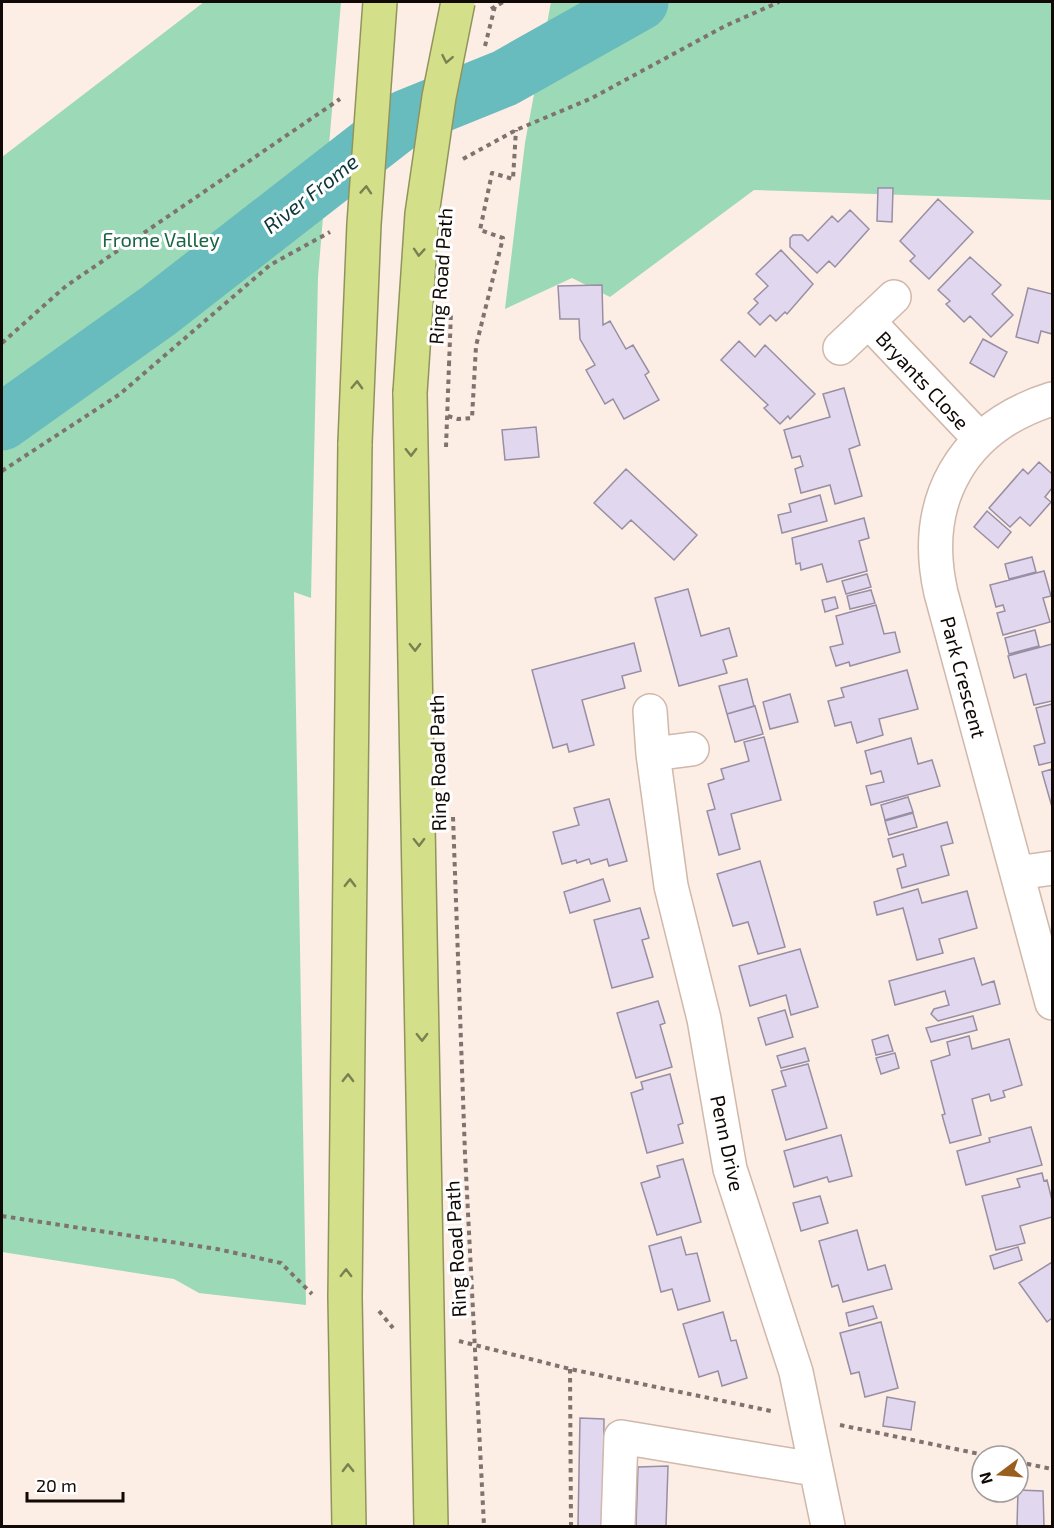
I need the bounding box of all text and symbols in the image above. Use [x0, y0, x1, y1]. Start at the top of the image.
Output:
one-way arrow [441, 54, 454, 64]
water label: River Frome [257, 148, 363, 238]
one-way arrow [360, 185, 373, 194]
street label: Ring Road Path [423, 207, 457, 345]
park label: Frome Valley [102, 227, 220, 251]
one-way arrow [413, 247, 426, 256]
street label: Bryants Close [871, 326, 975, 434]
one-way arrow [351, 380, 364, 389]
one-way arrow [405, 447, 417, 456]
street label: Park Crescent [936, 614, 992, 741]
one-way arrow [409, 642, 421, 651]
street label: Ring Road Path [424, 694, 450, 832]
one-way arrow [412, 837, 425, 846]
one-way arrow [344, 879, 356, 888]
one-way arrow [416, 1032, 428, 1041]
one-way arrow [342, 1074, 354, 1083]
street label: Penn Drive [706, 1093, 750, 1193]
street label: Ring Road Path [439, 1180, 471, 1318]
one-way arrow [340, 1269, 352, 1278]
north arrow [970, 1444, 1030, 1504]
one-way arrow [342, 1464, 354, 1473]
scale bar [27, 1465, 123, 1503]
text: N [974, 1470, 996, 1486]
text: 20 m [36, 1474, 77, 1496]

